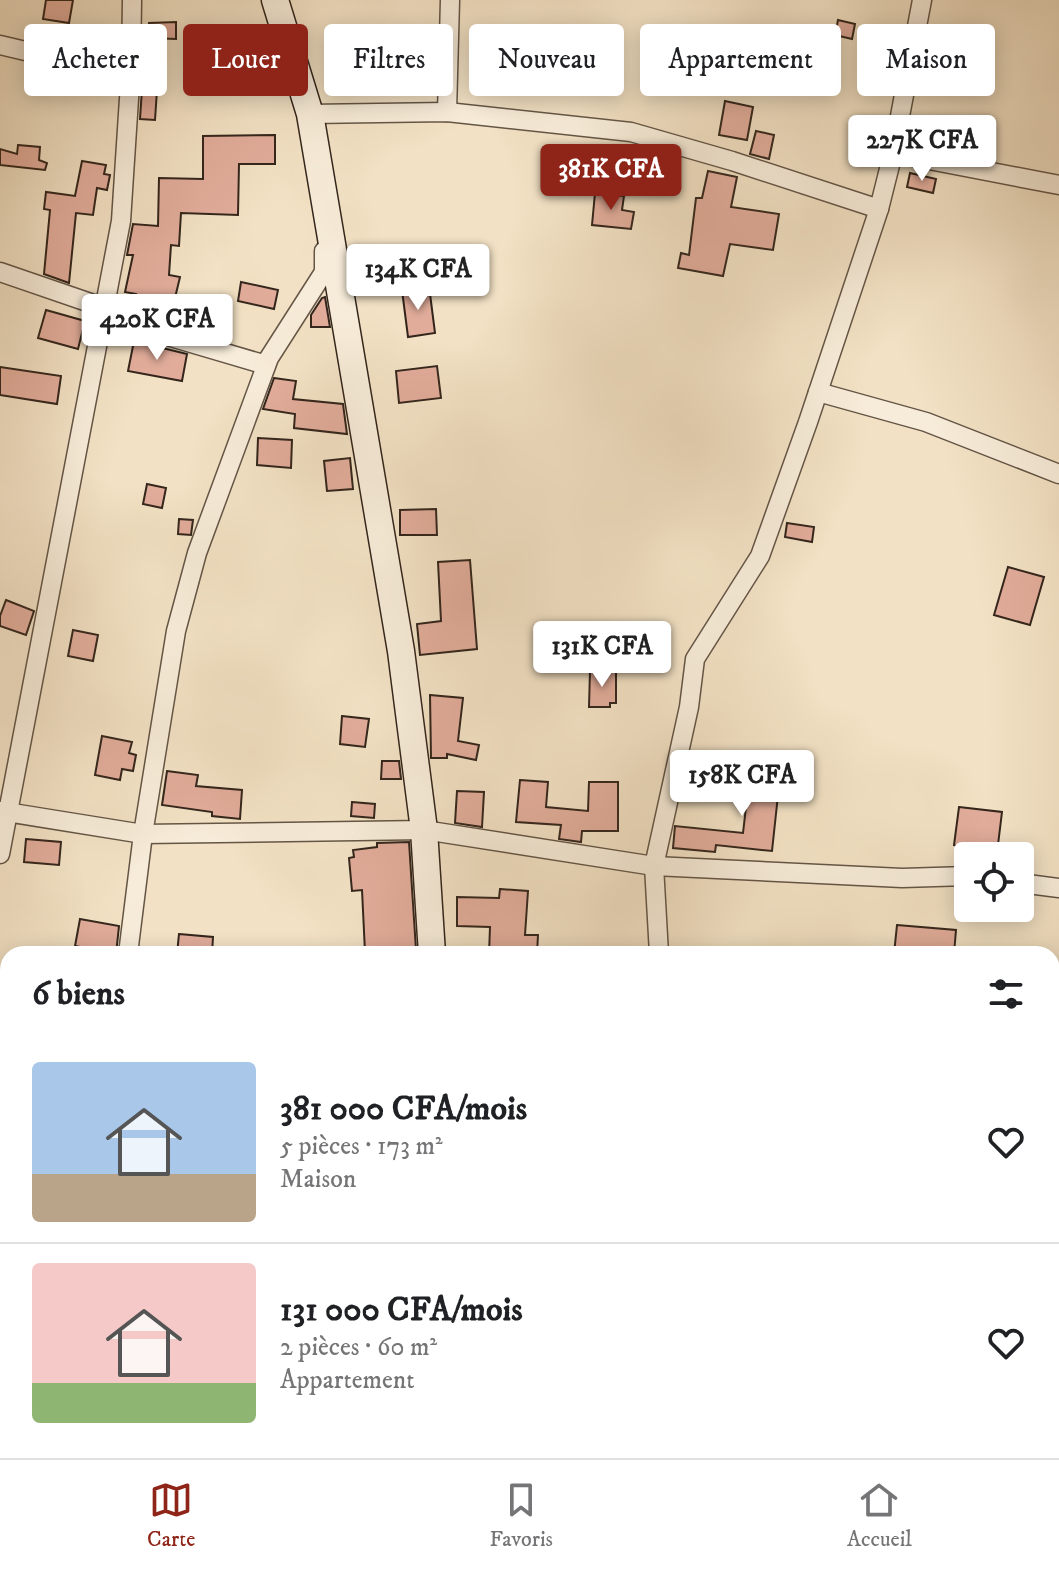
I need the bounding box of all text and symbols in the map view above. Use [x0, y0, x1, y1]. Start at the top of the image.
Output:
chip: Acheter [24, 24, 167, 96]
chip: Louer [183, 24, 308, 96]
chip: Filtres [324, 24, 453, 96]
chip: Nouveau [469, 24, 624, 96]
chip: Appartement [640, 24, 841, 96]
chip: Maison [857, 24, 995, 96]
pin: 227K CFA [839, 115, 1005, 183]
text: 227K CFA [866, 124, 978, 157]
pin: 381K CFA [528, 144, 694, 212]
text: 381K CFA [558, 153, 664, 186]
pin: 134K CFA [335, 244, 501, 312]
text: 134K CFA [364, 253, 472, 286]
pin: 420K CFA [74, 294, 240, 362]
text: 420K CFA [100, 303, 214, 336]
pin: 131K CFA [519, 621, 685, 689]
text: 131K CFA [551, 630, 653, 663]
pin: 158K CFA [659, 750, 825, 818]
text: 158K CFA [688, 759, 796, 792]
map controls [954, 842, 1034, 922]
button: locate [954, 842, 1034, 922]
icon: filters [984, 972, 1028, 1016]
text: 6 biens [32, 973, 125, 1015]
text: 381 000 CFA/mois [280, 1088, 527, 1130]
icon: home [96, 1094, 192, 1190]
icon: heart [984, 1120, 1028, 1164]
text: 5 pièces · 173 m² [280, 1130, 443, 1163]
text: Maison [280, 1163, 356, 1196]
text: 131 000 CFA/mois [280, 1289, 523, 1331]
icon: home [96, 1295, 192, 1391]
icon: heart [984, 1321, 1028, 1365]
text: 2 pièces · 60 m² [280, 1331, 437, 1364]
text: Appartement [280, 1364, 414, 1397]
tab: Carte [147, 1478, 195, 1553]
tab: Favoris [489, 1478, 553, 1553]
tab: Accueil [847, 1478, 912, 1553]

